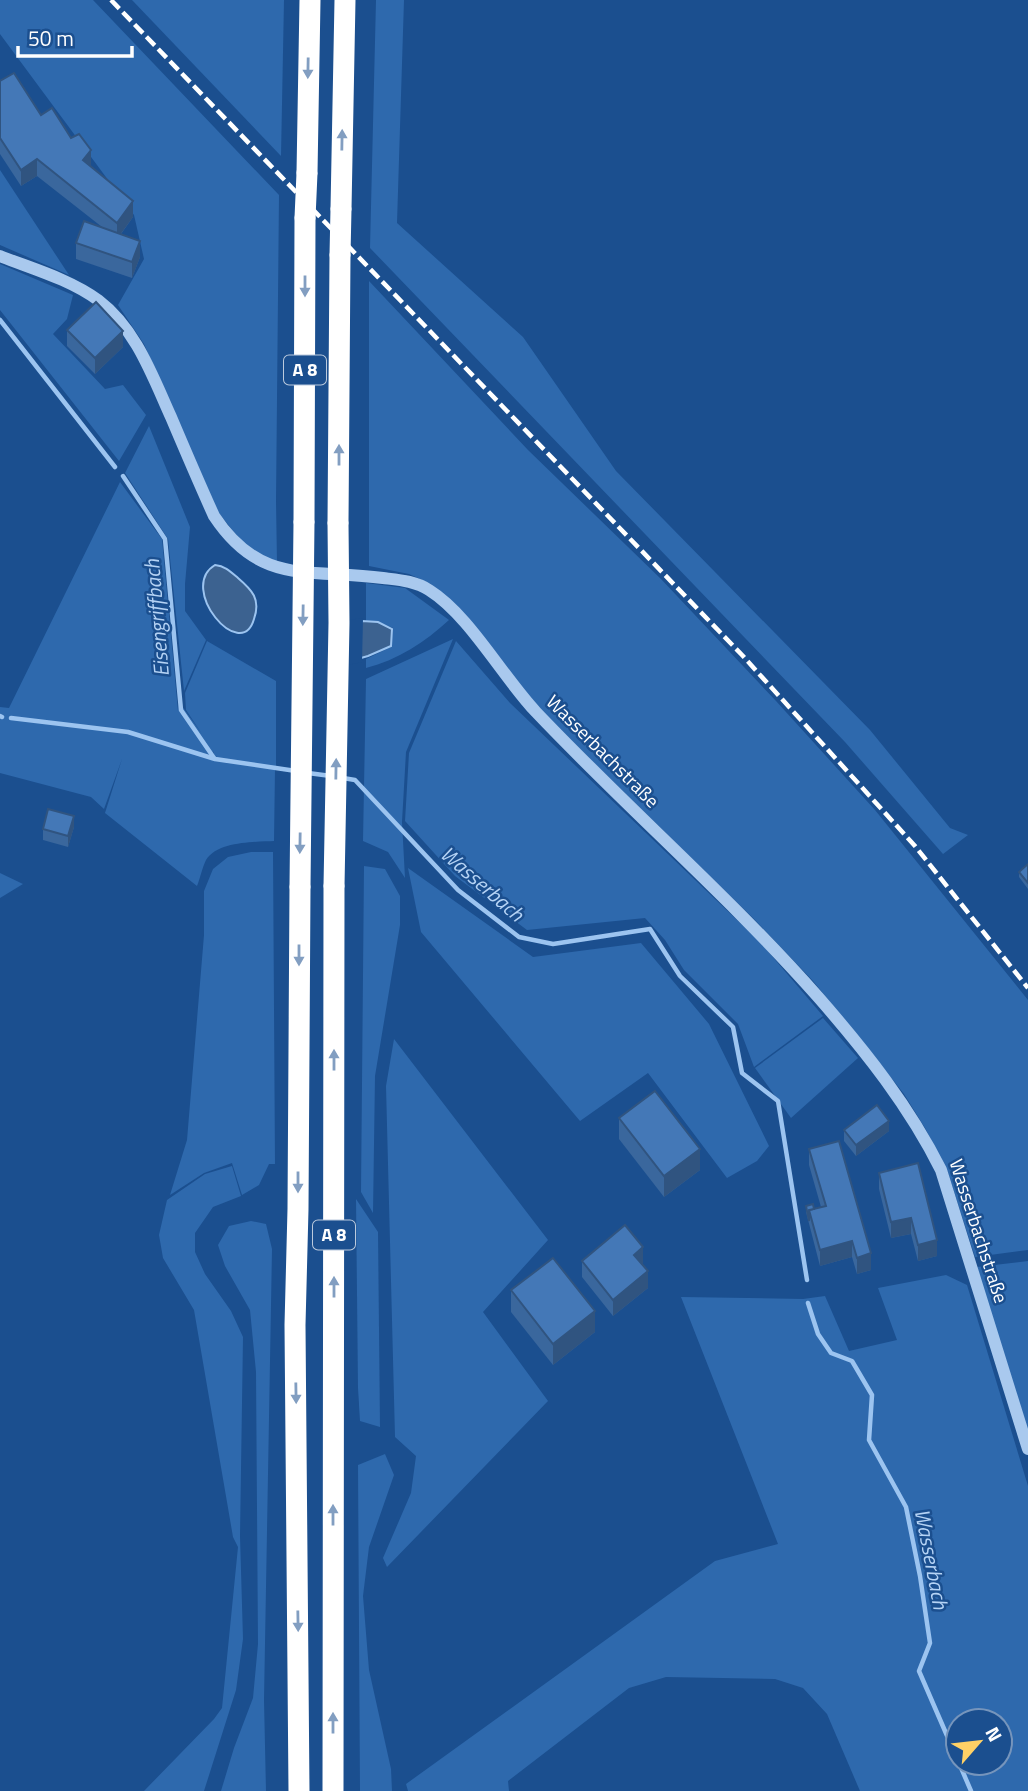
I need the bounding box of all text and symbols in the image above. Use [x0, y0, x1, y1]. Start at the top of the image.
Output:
scale bar [18, 14, 131, 58]
text: 50 m [28, 22, 74, 54]
one-way arrow [303, 57, 314, 79]
one-way arrow [337, 129, 348, 151]
one-way arrow [299, 275, 311, 297]
road number: A 8 [284, 356, 326, 384]
one-way arrow [333, 443, 344, 465]
water label: Eisengriffbach [135, 557, 177, 678]
one-way arrow [297, 604, 309, 626]
street label: Wasserbachstraße [540, 687, 667, 814]
one-way arrow [330, 758, 342, 780]
one-way arrow [294, 832, 306, 854]
water label: Wasserbach [434, 838, 532, 929]
one-way arrow [293, 944, 305, 966]
one-way arrow [328, 1048, 340, 1070]
street label: Wasserbachstraße [943, 1155, 1016, 1307]
one-way arrow [292, 1172, 304, 1194]
road number: A 8 [313, 1220, 355, 1250]
one-way arrow [328, 1276, 340, 1298]
one-way arrow [290, 1383, 301, 1405]
one-way arrow [327, 1503, 339, 1525]
water label: Wasserbach [907, 1506, 957, 1612]
one-way arrow [292, 1610, 303, 1632]
north arrow [944, 1707, 1014, 1777]
one-way arrow [327, 1712, 339, 1734]
text: N [979, 1721, 1010, 1746]

